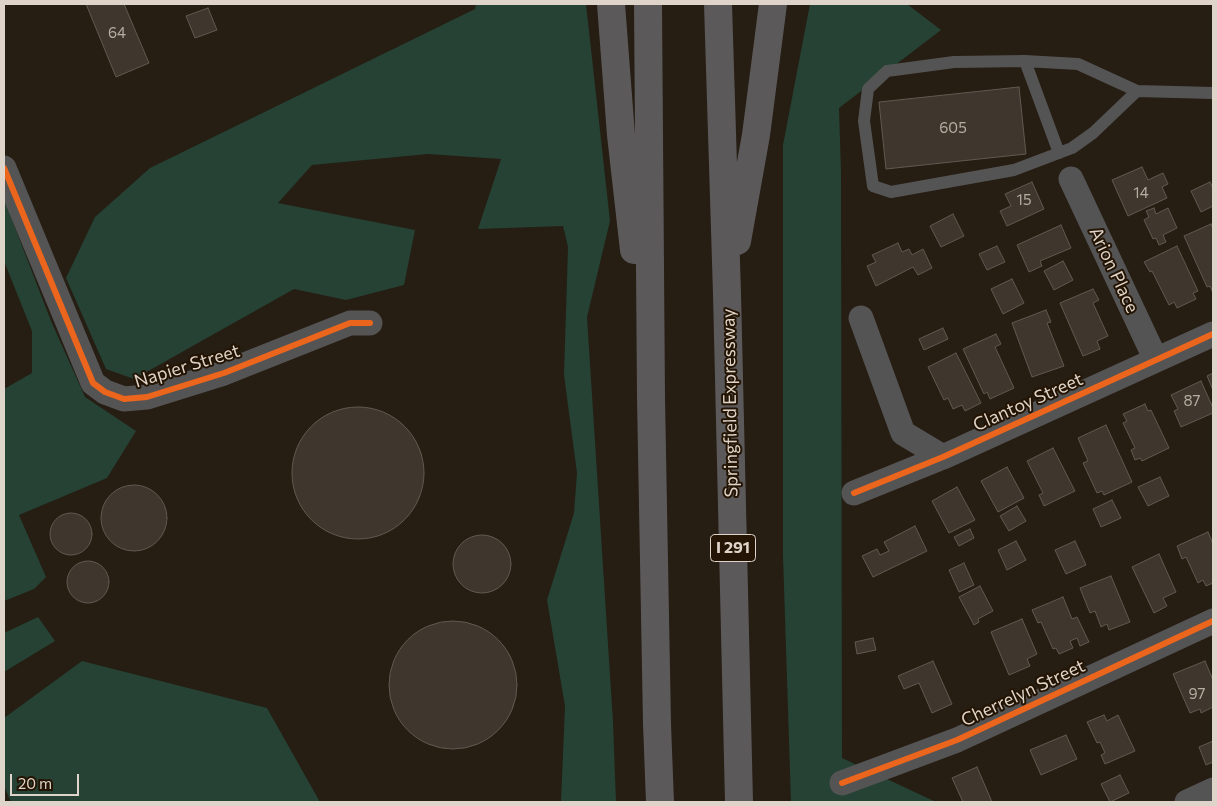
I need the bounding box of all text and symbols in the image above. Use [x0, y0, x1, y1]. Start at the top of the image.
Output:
house number: 64 [108, 24, 126, 42]
house number: 605 [939, 119, 967, 137]
house number: 14 [1133, 184, 1149, 202]
house number: 15 [1016, 191, 1032, 209]
street label: Arion Place [1085, 224, 1143, 316]
street label: Springfield Expressway [718, 308, 742, 498]
street label: Napier Street [132, 340, 242, 392]
street label: Clantoy Street [970, 368, 1086, 436]
house number: 87 [1184, 392, 1200, 410]
road number: I 291 [710, 534, 756, 562]
street label: Cherrelyn Street [958, 655, 1088, 731]
house number: 97 [1189, 685, 1205, 703]
scale bar [12, 764, 81, 796]
text: 20 m [18, 774, 52, 792]

